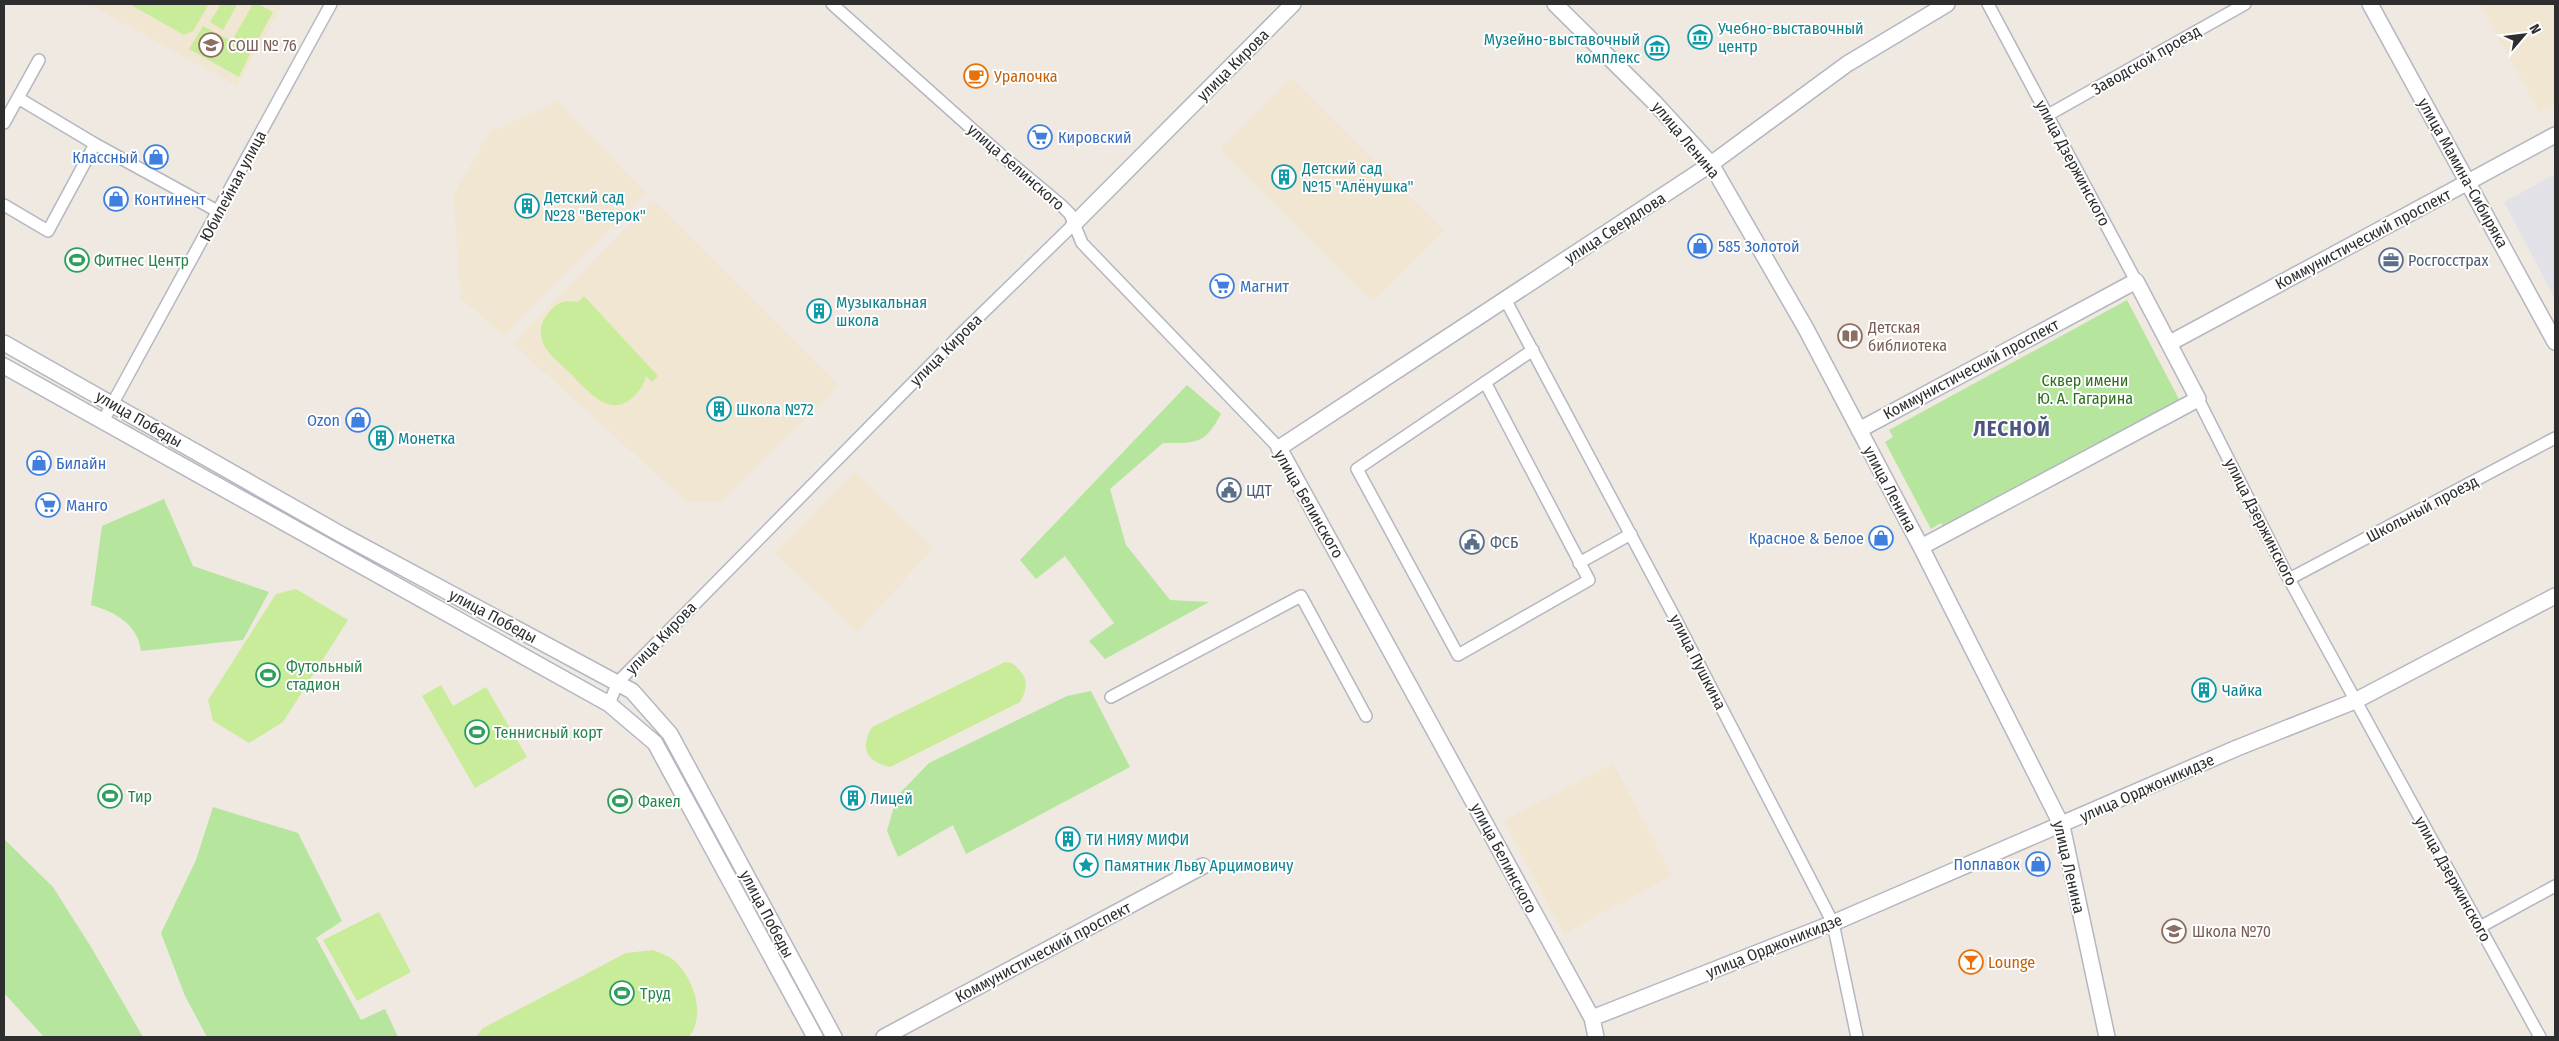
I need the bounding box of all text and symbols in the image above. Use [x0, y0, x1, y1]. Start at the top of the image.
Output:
north arrow [2499, 10, 2549, 60]
place label: Учебно-выставочный центр [1717, 19, 1864, 56]
street label: Заводской проезд [2088, 21, 2204, 99]
text: N [2526, 21, 2545, 37]
museum icon: Учебно-выставочный центр [1687, 24, 1713, 50]
street label: улица Кирова [1193, 25, 1273, 105]
place label: Музейно-выставочный комплекс [1484, 30, 1640, 67]
school or university icon: СОШ № 76 [198, 32, 224, 58]
museum icon: Музейно-выставочный комплекс [1644, 35, 1670, 61]
place label: СОШ № 76 [228, 36, 297, 55]
cafe icon: Уралочка [963, 63, 989, 89]
place label: Уралочка [993, 67, 1058, 86]
street label: улица Мамина-Сибиряка [2414, 95, 2512, 251]
street label: улица Дзержинского [2032, 97, 2114, 229]
street label: улица Ленина [1648, 98, 1724, 182]
street label: улица Белинского [964, 120, 1068, 214]
supermarket icon: Кировский [1027, 124, 1053, 150]
street label: Юбилейная улица [196, 127, 270, 245]
place label: Кировский [1058, 128, 1132, 147]
shop icon: Классный [143, 144, 169, 170]
place label: Классный [72, 148, 138, 167]
place label: Детский сад №15 "Алёнушка" [1301, 159, 1414, 196]
building icon: Детский сад №15 "Алёнушка" [1271, 164, 1297, 190]
street label: Коммунистический проспект [2272, 184, 2454, 293]
shop icon: Континент [103, 186, 129, 212]
place label: Детский сад №28 "Ветерок" [543, 188, 646, 225]
street label: улица Свердлова [1561, 188, 1669, 268]
place label: Континент [134, 190, 206, 209]
building icon: Детский сад №28 "Ветерок" [514, 193, 540, 219]
shop icon: 585 Золотой [1687, 233, 1713, 259]
place label: 585 Золотой [1718, 237, 1800, 256]
sports icon: Фитнес Центр [64, 247, 90, 273]
office icon: Росгосстрах [2378, 247, 2404, 273]
place label: Фитнес Центр [94, 251, 189, 270]
place label: Росгосстрах [2408, 251, 2488, 270]
supermarket icon: Магнит [1209, 273, 1235, 299]
place label: Магнит [1240, 277, 1290, 296]
place label: Музыкальная школа [836, 293, 927, 330]
building icon: Музыкальная школа [806, 298, 832, 324]
street label: улица Кирова [906, 310, 986, 390]
street label: Коммунистический проспект [1880, 314, 2062, 423]
place label: Детская библиотека [1867, 318, 1947, 355]
library icon: Детская библиотека [1837, 323, 1863, 349]
park label: Сквер имени Ю. А. Гагарина [2037, 371, 2133, 408]
street label: улица Победы [92, 387, 186, 451]
building icon: Школа №72 [706, 396, 732, 422]
place label: Школа №72 [736, 400, 814, 419]
shop icon: Ozon [345, 407, 371, 433]
place label: Ozon [307, 411, 340, 430]
district label: ЛЕСНОЙ [1973, 415, 2051, 442]
building icon: Монетка [368, 425, 394, 451]
place label: Монетка [398, 429, 456, 448]
street label: улица Ленина [1859, 443, 1921, 535]
street label: улица Белинского [1270, 446, 1348, 562]
shop icon: Билайн [26, 450, 52, 476]
place label: Билайн [56, 454, 106, 473]
street label: улица Дзержинского [2221, 455, 2301, 589]
street label: Школьный проезд [2363, 472, 2481, 546]
public building icon: ЦДТ [1216, 477, 1242, 503]
place label: ЦДТ [1246, 481, 1272, 500]
supermarket icon: Манго [35, 492, 61, 518]
place label: Манго [66, 496, 108, 515]
shop icon: Красное & Белое [1868, 525, 1894, 551]
public building icon: ФСБ [1459, 529, 1485, 555]
place label: Красное & Белое [1749, 529, 1864, 548]
place label: ФСБ [1490, 533, 1518, 552]
street label: улица Победы [446, 585, 540, 647]
street label: улица Кирова [622, 598, 700, 678]
street label: улица Пушкина [1666, 611, 1730, 713]
place label: Футольный стадион [286, 657, 363, 694]
sports icon: Футольный стадион [255, 662, 281, 688]
building icon: Чайка [2191, 677, 2217, 703]
place label: Чайка [2222, 681, 2262, 700]
sports icon: Теннисный корт [464, 719, 490, 745]
place label: Теннисный корт [494, 723, 603, 742]
street label: улица Орджоникидзе [2077, 750, 2217, 826]
sports icon: Тир [97, 783, 123, 809]
building icon: Лицей [840, 785, 866, 811]
place label: Тир [128, 787, 152, 806]
sports icon: Факел [607, 788, 633, 814]
place label: Лицей [870, 789, 913, 808]
place label: Факел [638, 792, 681, 811]
street label: улица Белинского [1467, 800, 1541, 916]
street label: улица Дзержинского [2411, 813, 2495, 945]
street label: улица Ленина [2049, 819, 2089, 915]
building icon: ТИ НИЯУ МИФИ [1055, 826, 1081, 852]
place label: ТИ НИЯУ МИФИ [1086, 830, 1189, 849]
shop icon: Поплавок [2025, 851, 2051, 877]
place icon: Памятник Льву Арцимовичу [1073, 852, 1099, 878]
place label: Поплавок [1953, 855, 2020, 874]
place label: Памятник Льву Арцимовичу [1104, 856, 1294, 875]
street label: улица Победы [736, 867, 798, 961]
street label: Коммунистический проспект [952, 897, 1134, 1006]
street label: улица Орджоникидзе [1703, 910, 1845, 982]
school or university icon: Школа №70 [2161, 918, 2187, 944]
place label: Школа №70 [2192, 922, 2271, 941]
bar icon: Lounge [1958, 949, 1984, 975]
place label: Lounge [1988, 953, 2035, 972]
sports icon: Труд [609, 980, 635, 1006]
place label: Труд [640, 984, 671, 1003]

